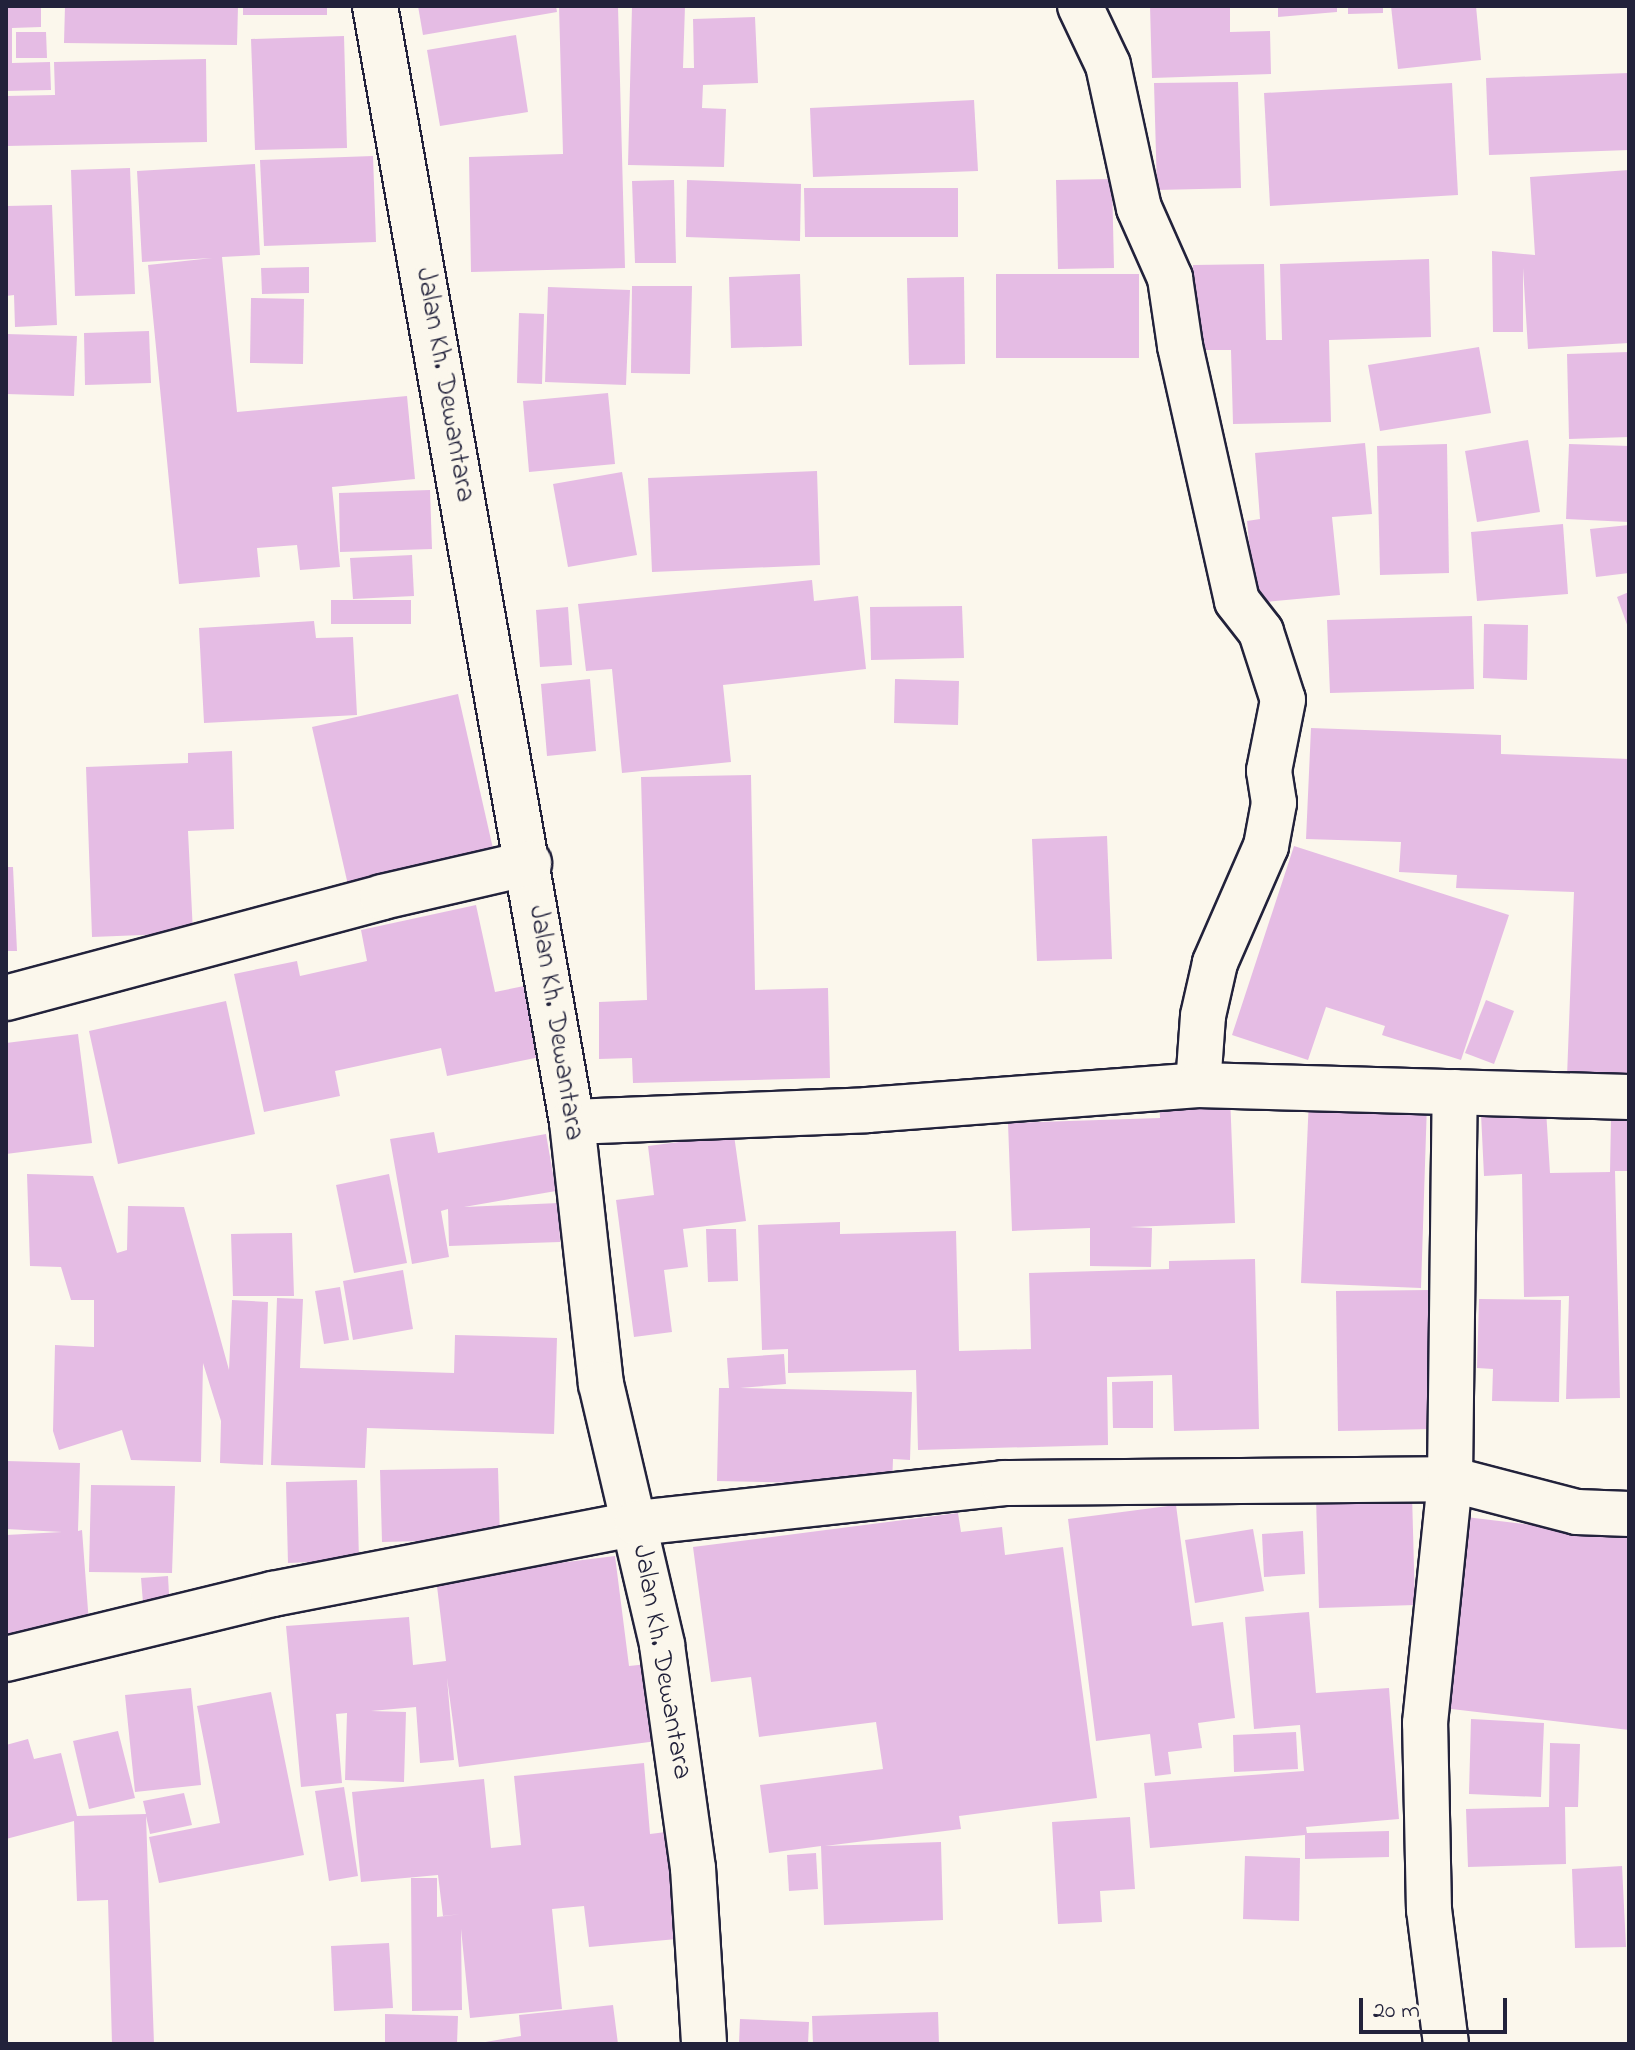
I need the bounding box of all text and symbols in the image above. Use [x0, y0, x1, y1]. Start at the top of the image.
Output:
street label: Jalan Kh. Dewantara [407, 265, 481, 505]
street label: Jalan Kh. Dewantara [520, 903, 590, 1143]
street label: Jalan Kh. Dewantara [624, 1542, 698, 1782]
scale bar [1363, 1982, 1511, 2032]
text: 20 m [1373, 1994, 1420, 2029]

